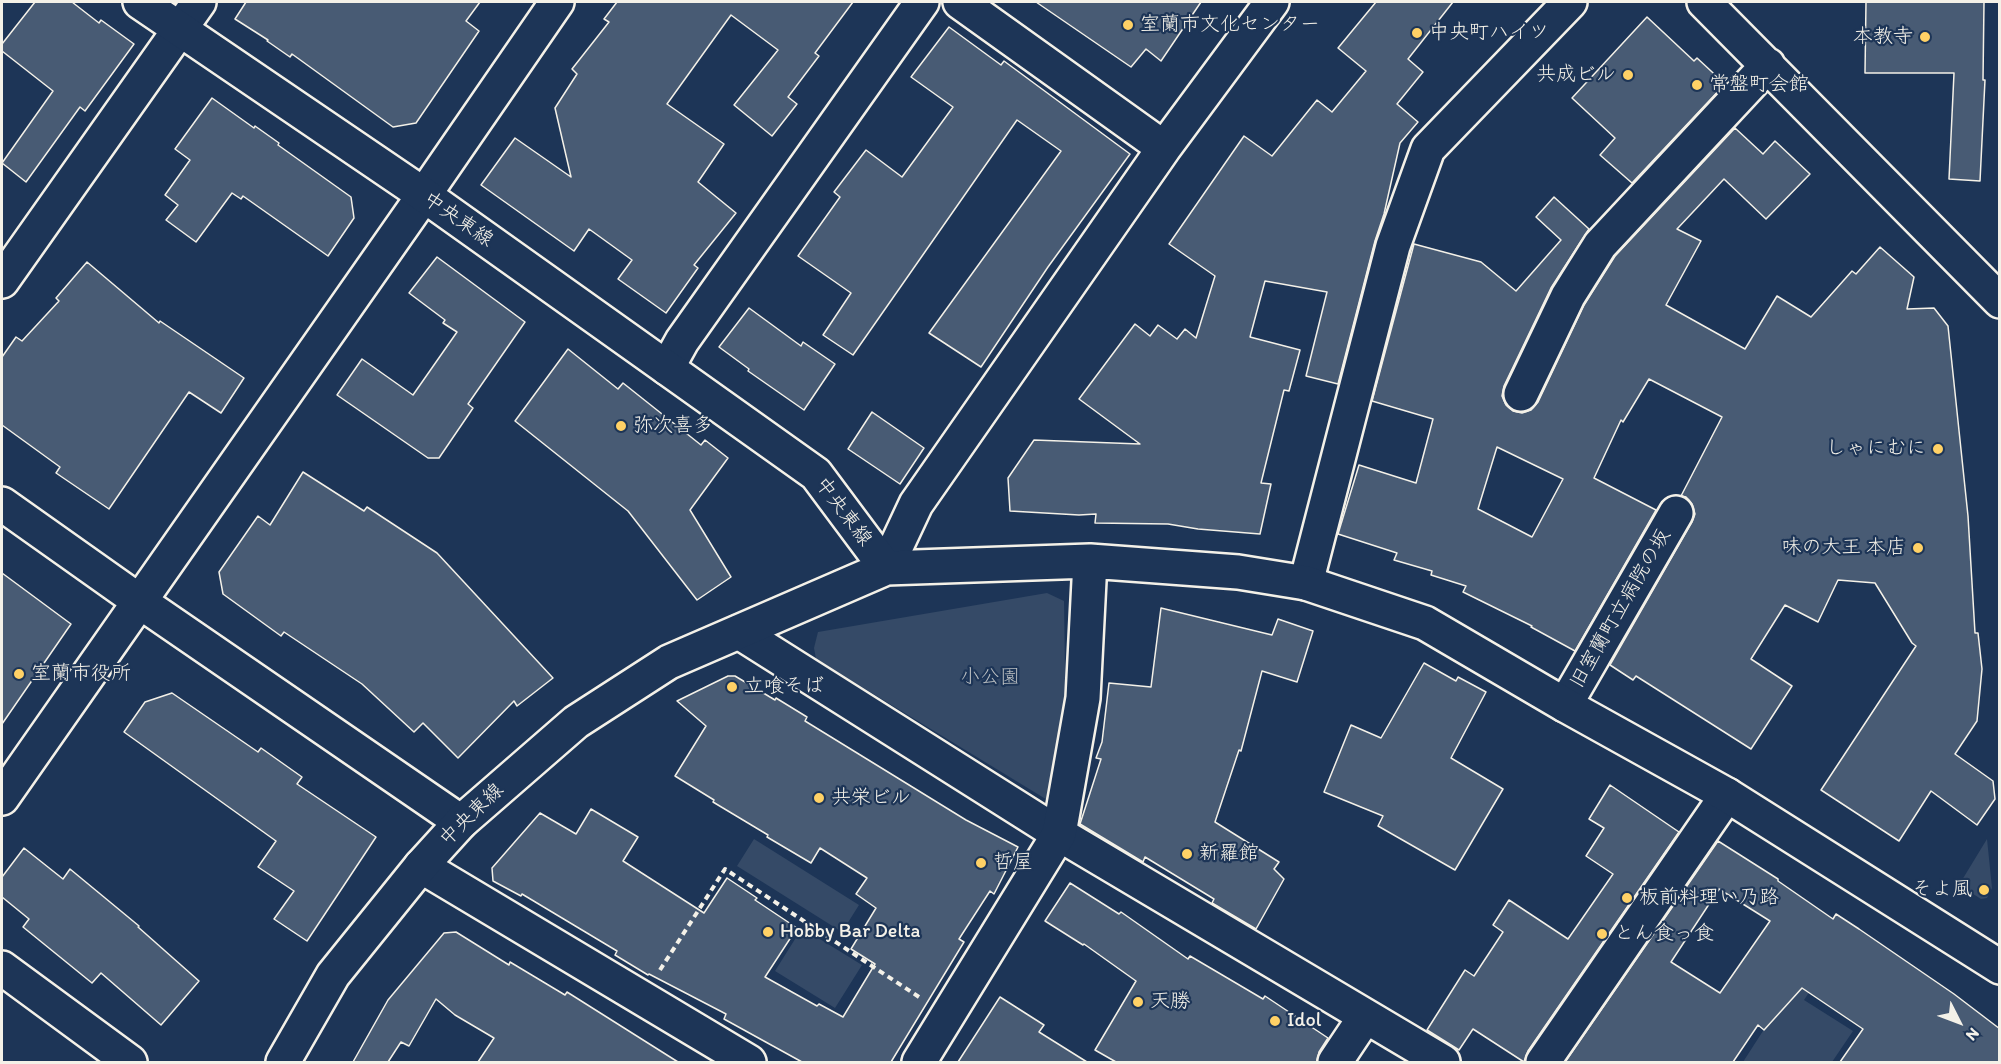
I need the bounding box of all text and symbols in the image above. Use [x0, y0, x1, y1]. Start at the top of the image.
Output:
place label: 室蘭市文化センター [1140, 13, 1320, 37]
marker: 室蘭市文化センター [1121, 18, 1135, 32]
place label: 中央町ハイツ [1429, 21, 1549, 45]
place label: 本教寺 [1853, 25, 1913, 49]
marker: 中央町ハイツ [1410, 26, 1424, 40]
marker: 本教寺 [1918, 30, 1932, 44]
place label: 共成ビル [1536, 63, 1616, 87]
marker: 共成ビル [1621, 68, 1635, 82]
place label: 常盤町会館 [1709, 73, 1809, 97]
marker: 常盤町会館 [1690, 78, 1704, 92]
street label: 中央東線 [418, 187, 498, 253]
place label: 弥次喜多 [633, 414, 713, 438]
marker: 弥次喜多 [614, 419, 628, 433]
place label: しゃにむに [1826, 437, 1926, 461]
marker: しゃにむに [1931, 442, 1945, 456]
street label: 中央東線 [809, 473, 877, 551]
street label: 旧室蘭町立病院の坂 [1566, 525, 1676, 693]
place label: 味の大王 本店 [1782, 536, 1906, 560]
marker: 味の大王 本店 [1911, 541, 1925, 555]
place label: 室蘭市役所 [31, 662, 131, 686]
park label: 小公園 [960, 666, 1020, 690]
marker: 室蘭市役所 [12, 667, 26, 681]
place label: 立喰そば [744, 675, 824, 699]
marker: 立喰そば [725, 680, 739, 694]
street label: 中央東線 [435, 779, 509, 851]
place label: 共栄ビル [831, 786, 911, 810]
marker: 共栄ビル [812, 791, 826, 805]
place label: 新羅館 [1199, 842, 1259, 866]
marker: 新羅館 [1180, 847, 1194, 861]
place label: 哲屋 [993, 851, 1033, 875]
marker: 哲屋 [974, 856, 988, 870]
place label: そよ風 [1912, 878, 1972, 902]
marker: そよ風 [1977, 883, 1991, 897]
place label: 板前料理い乃路 [1639, 886, 1779, 910]
marker: 板前料理い乃路 [1620, 891, 1634, 905]
place label: Hobby Bar Delta [780, 920, 920, 944]
place label: とん食っ食 [1614, 922, 1714, 946]
marker: Hobby Bar Delta [761, 925, 775, 939]
marker: とん食っ食 [1595, 927, 1609, 941]
place label: 天勝 [1150, 990, 1190, 1014]
north arrow [1929, 992, 1989, 1052]
marker: 天勝 [1131, 995, 1145, 1009]
place label: Idol [1287, 1009, 1321, 1033]
marker: Idol [1268, 1014, 1282, 1028]
text: N [1962, 1024, 1983, 1045]

